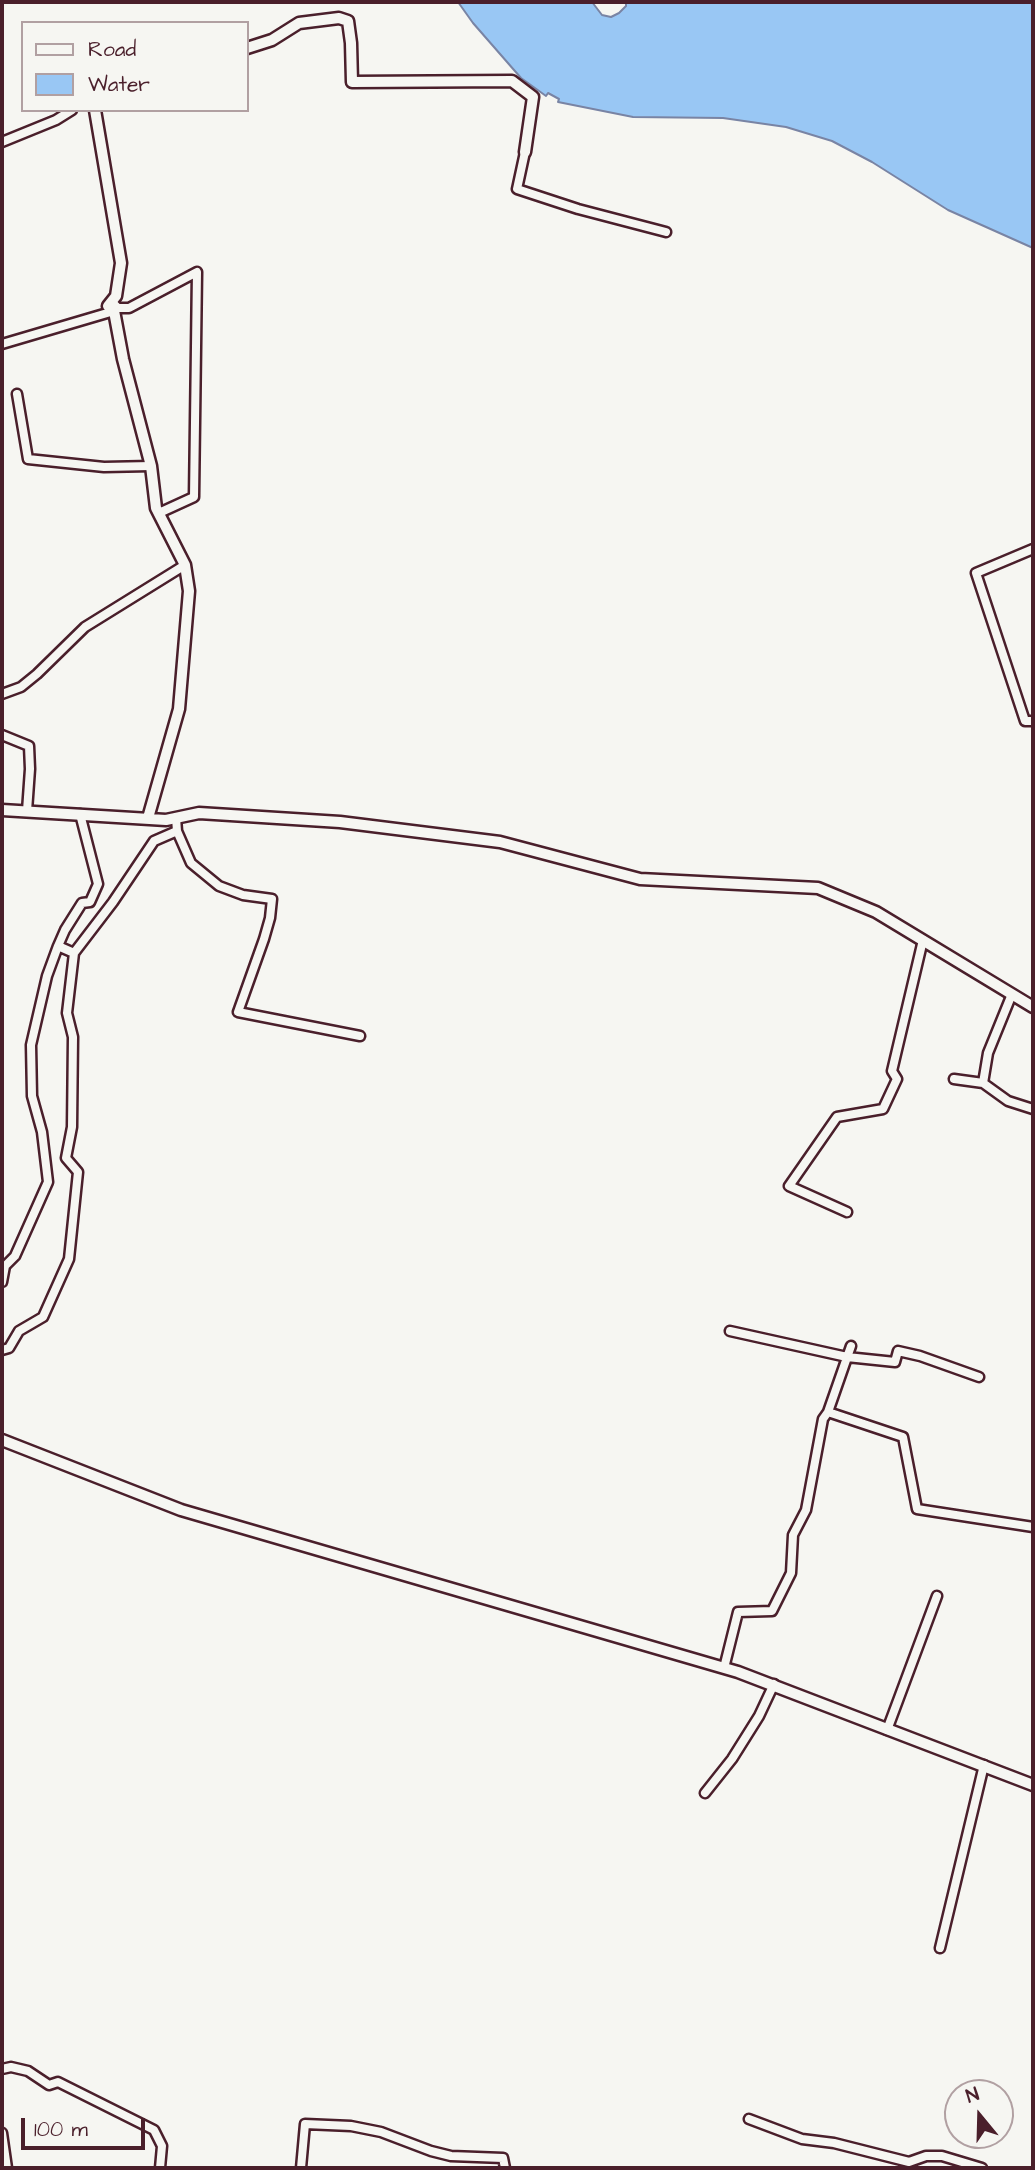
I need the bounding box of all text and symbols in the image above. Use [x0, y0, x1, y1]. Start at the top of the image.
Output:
legend [21, 21, 248, 112]
text: Road [88, 35, 136, 64]
text: Water [88, 70, 150, 99]
north arrow [944, 2079, 1014, 2149]
text: N [963, 2081, 983, 2110]
scale bar [24, 2104, 149, 2148]
text: 100 m [34, 2115, 88, 2144]

